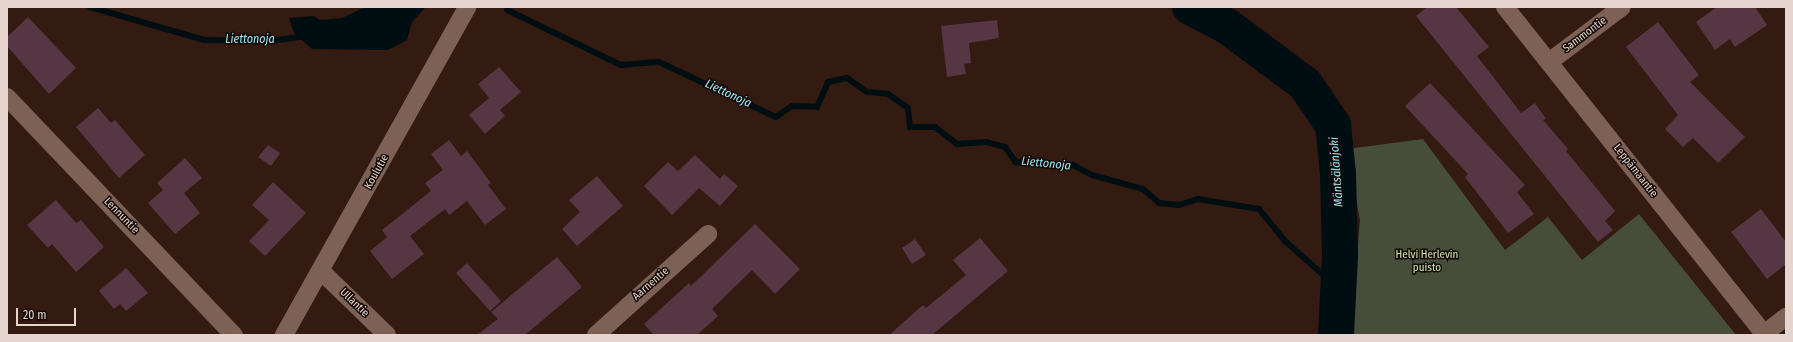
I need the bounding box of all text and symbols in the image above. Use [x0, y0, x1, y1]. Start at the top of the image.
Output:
street label: Sammontie [1561, 14, 1609, 56]
water label: Liettonoja [225, 33, 275, 47]
water label: Liettonoja [702, 77, 754, 111]
water label: Mäntsälänjoki [1327, 137, 1347, 207]
street label: Leppämaantie [1610, 142, 1660, 200]
street label: Koulutie [362, 152, 392, 192]
water label: Liettonoja [1021, 154, 1071, 174]
street label: Lennuntie [101, 195, 141, 237]
park label: Helvi Herlevin puisto [1396, 249, 1458, 275]
street label: Aarnentie [630, 265, 672, 303]
street label: Ullantie [337, 286, 371, 320]
scale bar [18, 300, 78, 326]
text: 20 m [23, 308, 47, 322]

